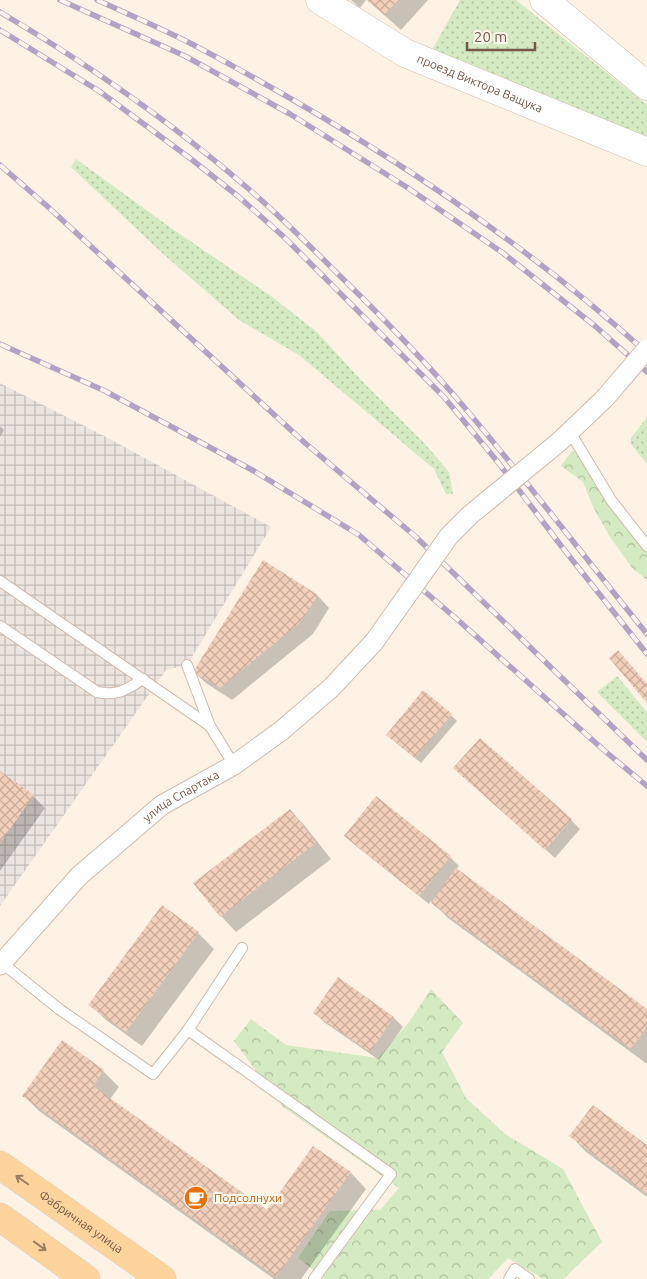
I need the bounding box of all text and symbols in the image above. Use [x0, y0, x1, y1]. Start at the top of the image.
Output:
scale bar [467, 20, 534, 52]
text: 20 m [474, 28, 507, 45]
street label: проезд Виктора Ващука [415, 52, 545, 115]
street label: улица Спартака [140, 768, 221, 824]
one-way arrow [15, 1175, 29, 1185]
cafe icon: Подсолнухи [183, 1185, 209, 1211]
street label: Фабричная улица [37, 1188, 126, 1255]
place label: Подсолнухи [214, 1191, 282, 1204]
one-way arrow [32, 1240, 46, 1251]

